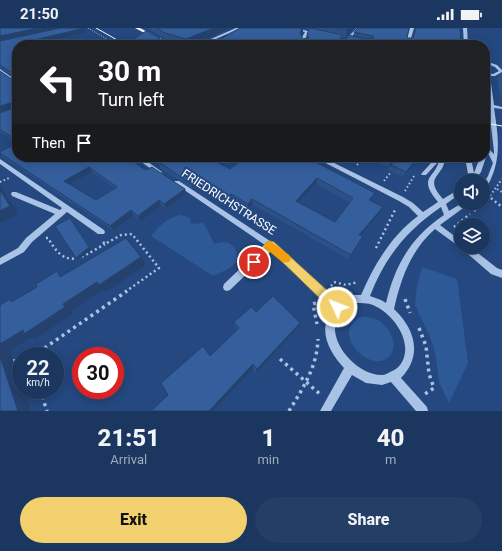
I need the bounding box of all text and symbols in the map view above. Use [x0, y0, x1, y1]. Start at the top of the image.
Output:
text: 21:50 [20, 5, 59, 23]
text: 30 m [98, 55, 161, 88]
icon: left [32, 56, 84, 108]
text: Turn left [98, 89, 164, 110]
icon: arrive [73, 132, 95, 154]
text: Then [32, 134, 65, 152]
street label: FRIEDRICHSTRASSE [179, 166, 279, 238]
map controls [454, 174, 490, 254]
button: sound [454, 174, 490, 210]
button: layers [454, 218, 490, 254]
pin [237, 245, 271, 279]
icon: arrive [243, 251, 265, 273]
position arrow [316, 286, 358, 328]
speed limit sign: 30 [72, 347, 124, 399]
text: 22 [27, 356, 49, 380]
text: km/h [26, 377, 50, 388]
text: 21:51 [98, 424, 160, 452]
text: 1 [261, 424, 275, 452]
text: 40 [377, 424, 404, 452]
text: Arrival [110, 452, 147, 467]
text: min [257, 452, 279, 467]
text: m [385, 452, 396, 467]
button: Exit [20, 497, 247, 543]
button: Share [255, 497, 482, 543]

